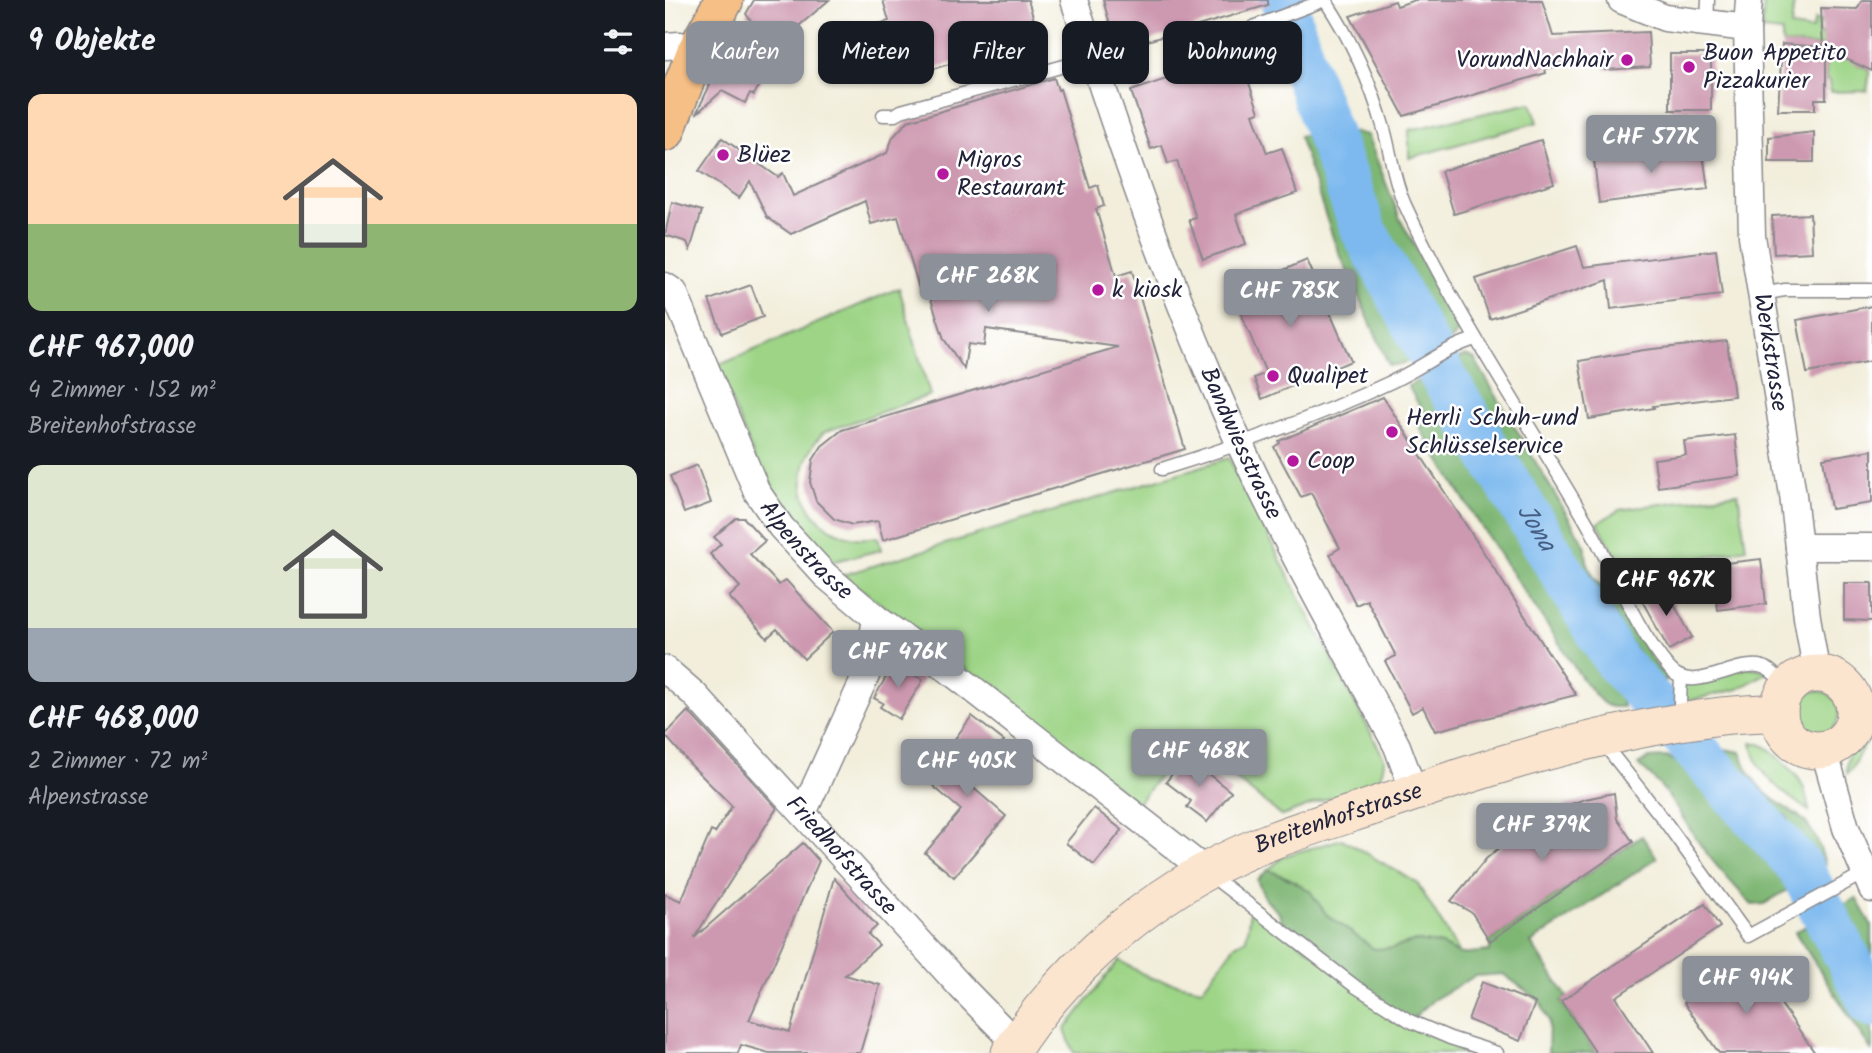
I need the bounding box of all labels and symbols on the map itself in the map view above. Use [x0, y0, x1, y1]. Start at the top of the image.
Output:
place label: Buon Appetito Pizzakurier [1703, 34, 1847, 101]
place label: VorundNachhair [1456, 41, 1615, 80]
marker: VorundNachhair [1619, 52, 1635, 68]
marker: Buon Appetito Pizzakurier [1681, 59, 1697, 75]
pin: CHF 577K [1579, 116, 1723, 175]
place label: Blüez [737, 136, 791, 175]
place label: Migros Restaurant [957, 141, 1066, 208]
marker: Blüez [715, 147, 731, 163]
marker: Migros Restaurant [935, 166, 951, 182]
pin: CHF 268K [916, 254, 1060, 314]
pin: CHF 785K [1218, 270, 1362, 329]
place label: k kiosk [1112, 271, 1183, 310]
marker: k kiosk [1090, 282, 1106, 298]
street label: Werkstrasse [1742, 291, 1799, 414]
place label: Qualipet [1287, 357, 1369, 396]
street label: Bandwiesstrasse [1189, 361, 1293, 527]
marker: Qualipet [1265, 368, 1281, 384]
place label: Herrli Schuh-und Schlüsselservice [1406, 399, 1579, 466]
marker: Herrli Schuh-und Schlüsselservice [1384, 424, 1400, 440]
place label: Coop [1307, 442, 1355, 481]
marker: Coop [1285, 453, 1301, 469]
street label: Alpenstrasse [749, 492, 862, 611]
water label: Jona [1505, 496, 1567, 562]
pin: CHF 967K [1594, 558, 1738, 618]
pin: CHF 476K [826, 630, 970, 690]
pin: CHF 468K [1127, 730, 1271, 789]
pin: CHF 405K [895, 740, 1039, 799]
street label: Breitenhofstrasse [1248, 771, 1428, 865]
street label: Friedhofstrasse [776, 786, 907, 925]
pin: CHF 379K [1470, 804, 1614, 863]
pin: CHF 914K [1674, 956, 1818, 1016]

